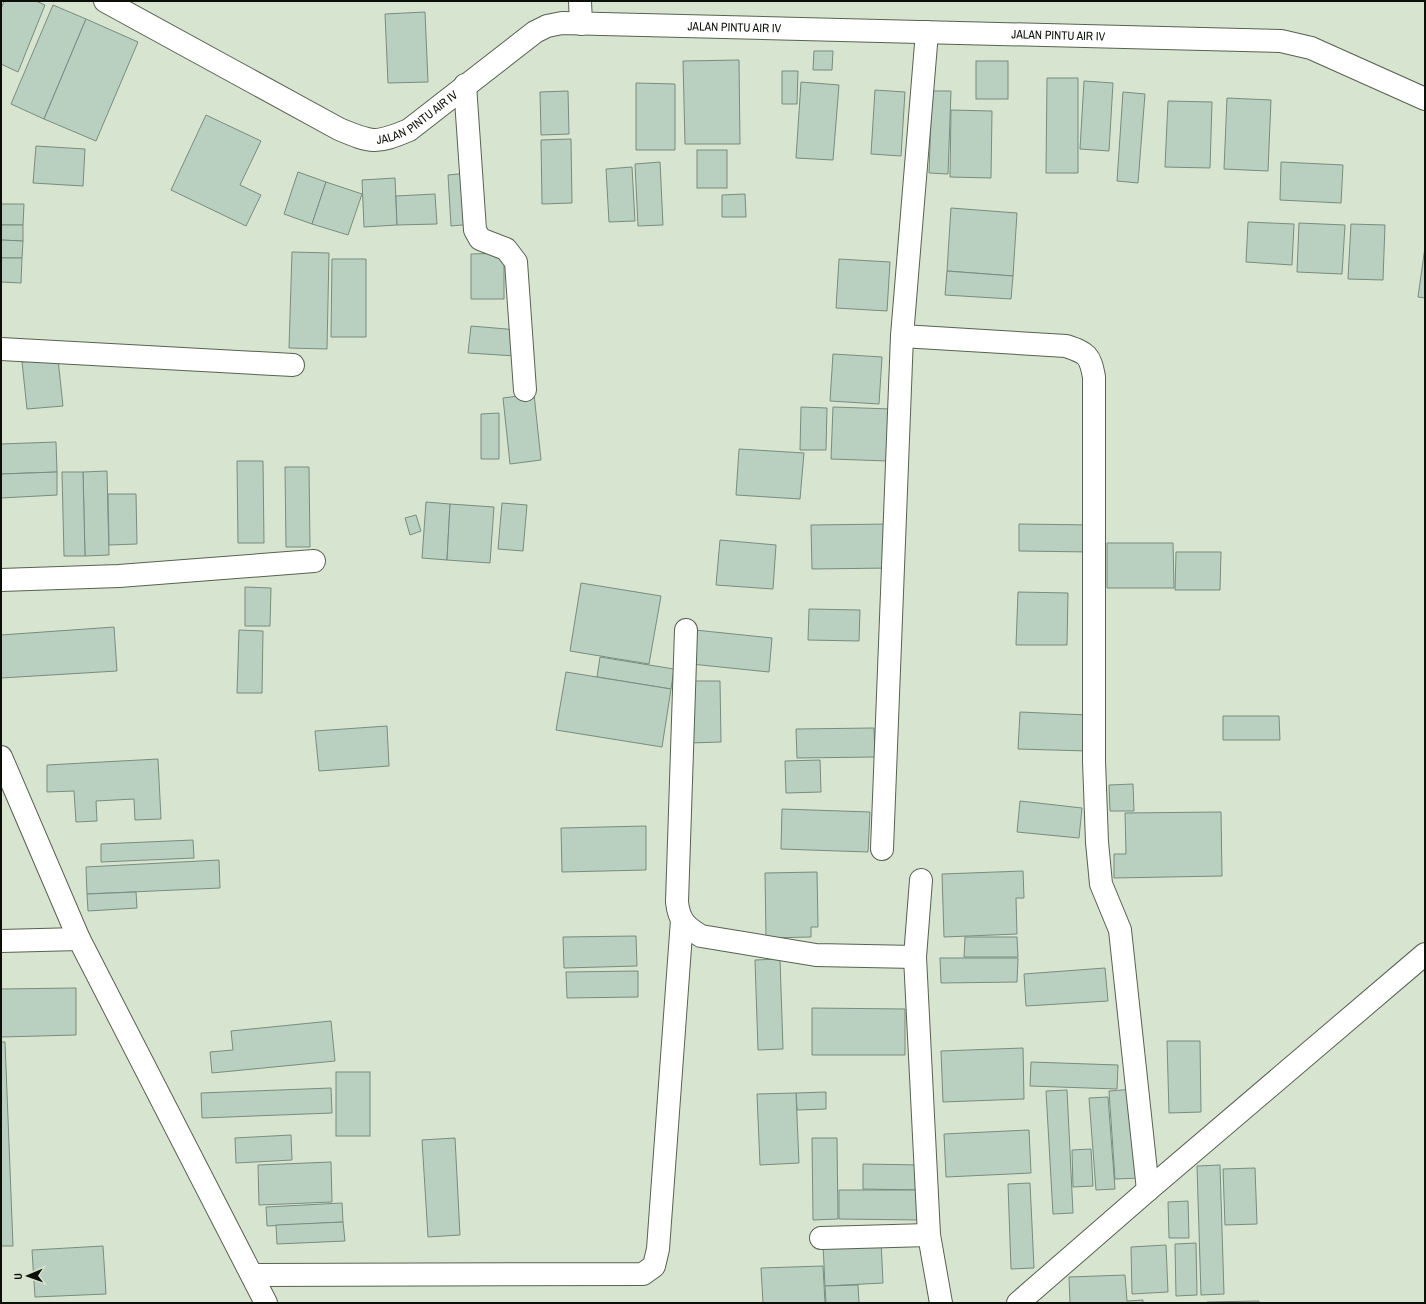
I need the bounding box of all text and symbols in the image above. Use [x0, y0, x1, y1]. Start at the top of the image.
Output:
street label: JALAN PINTU AIR IV [687, 18, 782, 36]
street label: JALAN PINTU AIR IV [1011, 26, 1106, 45]
street label: JALAN PINTU AIR IV [376, 87, 461, 148]
north arrow [8, 1256, 48, 1296]
text: U [11, 1273, 25, 1280]

